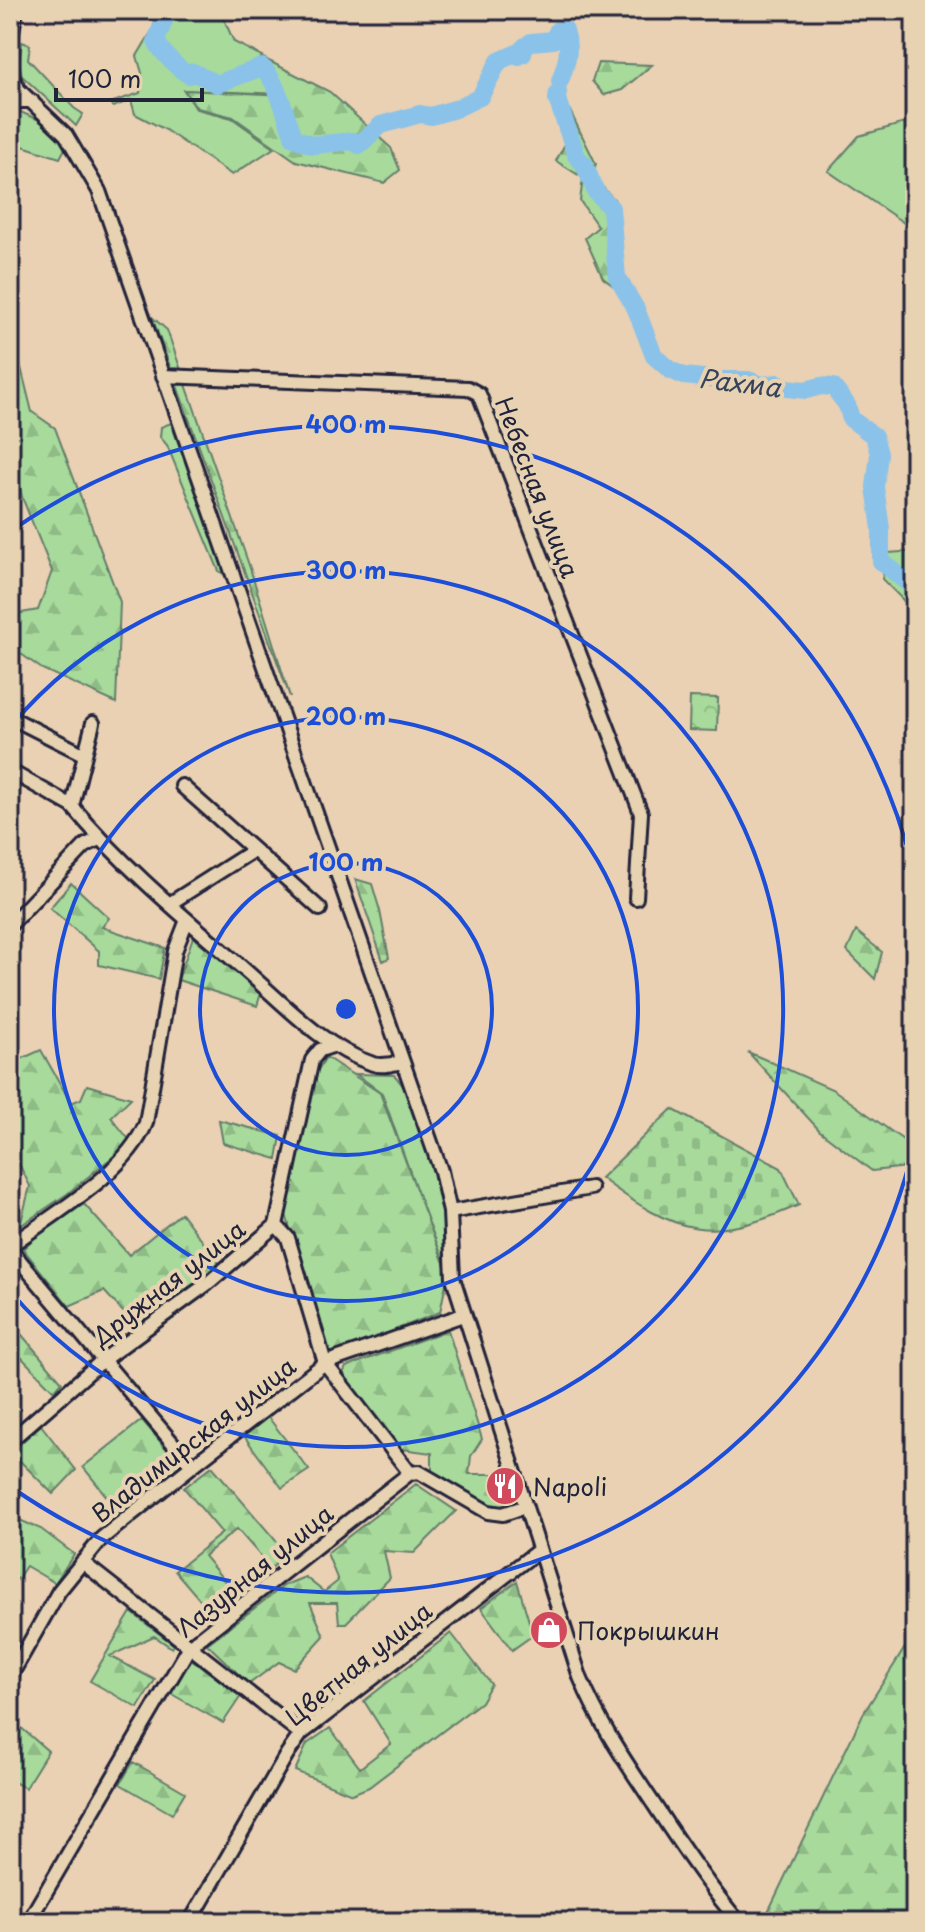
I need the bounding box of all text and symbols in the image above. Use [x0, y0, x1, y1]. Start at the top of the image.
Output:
scale bar [56, 52, 202, 102]
text: 100 m [68, 60, 141, 96]
water label: Рахма [697, 358, 784, 406]
street label: Небесная улица [487, 391, 589, 583]
text: 400 m [305, 405, 387, 441]
text: 300 m [305, 551, 387, 587]
text: 200 m [306, 697, 386, 733]
text: 100 m [309, 843, 383, 879]
centre of rings [332, 995, 360, 1023]
street label: Дружная улица [83, 1211, 252, 1354]
street label: Владимирская улица [83, 1348, 303, 1530]
restaurant icon: Napoli [484, 1465, 526, 1507]
place label: Napoli [533, 1468, 607, 1504]
street label: Лазурная улица [168, 1495, 340, 1645]
street label: Цветная улица [277, 1593, 439, 1733]
shop icon: Покрышкин [528, 1609, 570, 1651]
place label: Покрышкин [577, 1612, 720, 1648]

